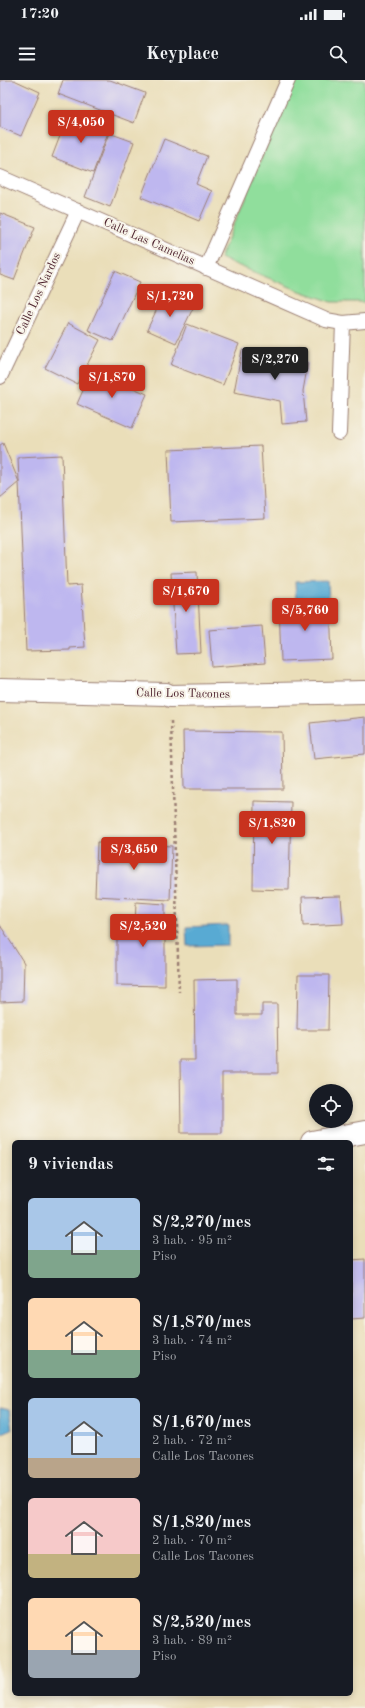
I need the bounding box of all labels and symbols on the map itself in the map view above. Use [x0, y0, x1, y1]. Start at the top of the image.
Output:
pin: S/4,050 [44, 110, 118, 144]
street label: Calle Las Camelias [102, 216, 196, 268]
street label: Calle Los Nardos [15, 251, 63, 337]
pin: S/1,720 [133, 284, 207, 318]
pin: S/2,270 [238, 347, 312, 381]
pin: S/1,870 [75, 365, 149, 399]
pin: S/1,670 [149, 579, 223, 613]
pin: S/5,760 [268, 598, 342, 632]
street label: Calle Los Tacones [136, 687, 230, 701]
pin: S/1,820 [235, 811, 309, 845]
pin: S/3,650 [97, 837, 171, 871]
pin: S/2,520 [106, 914, 180, 948]

